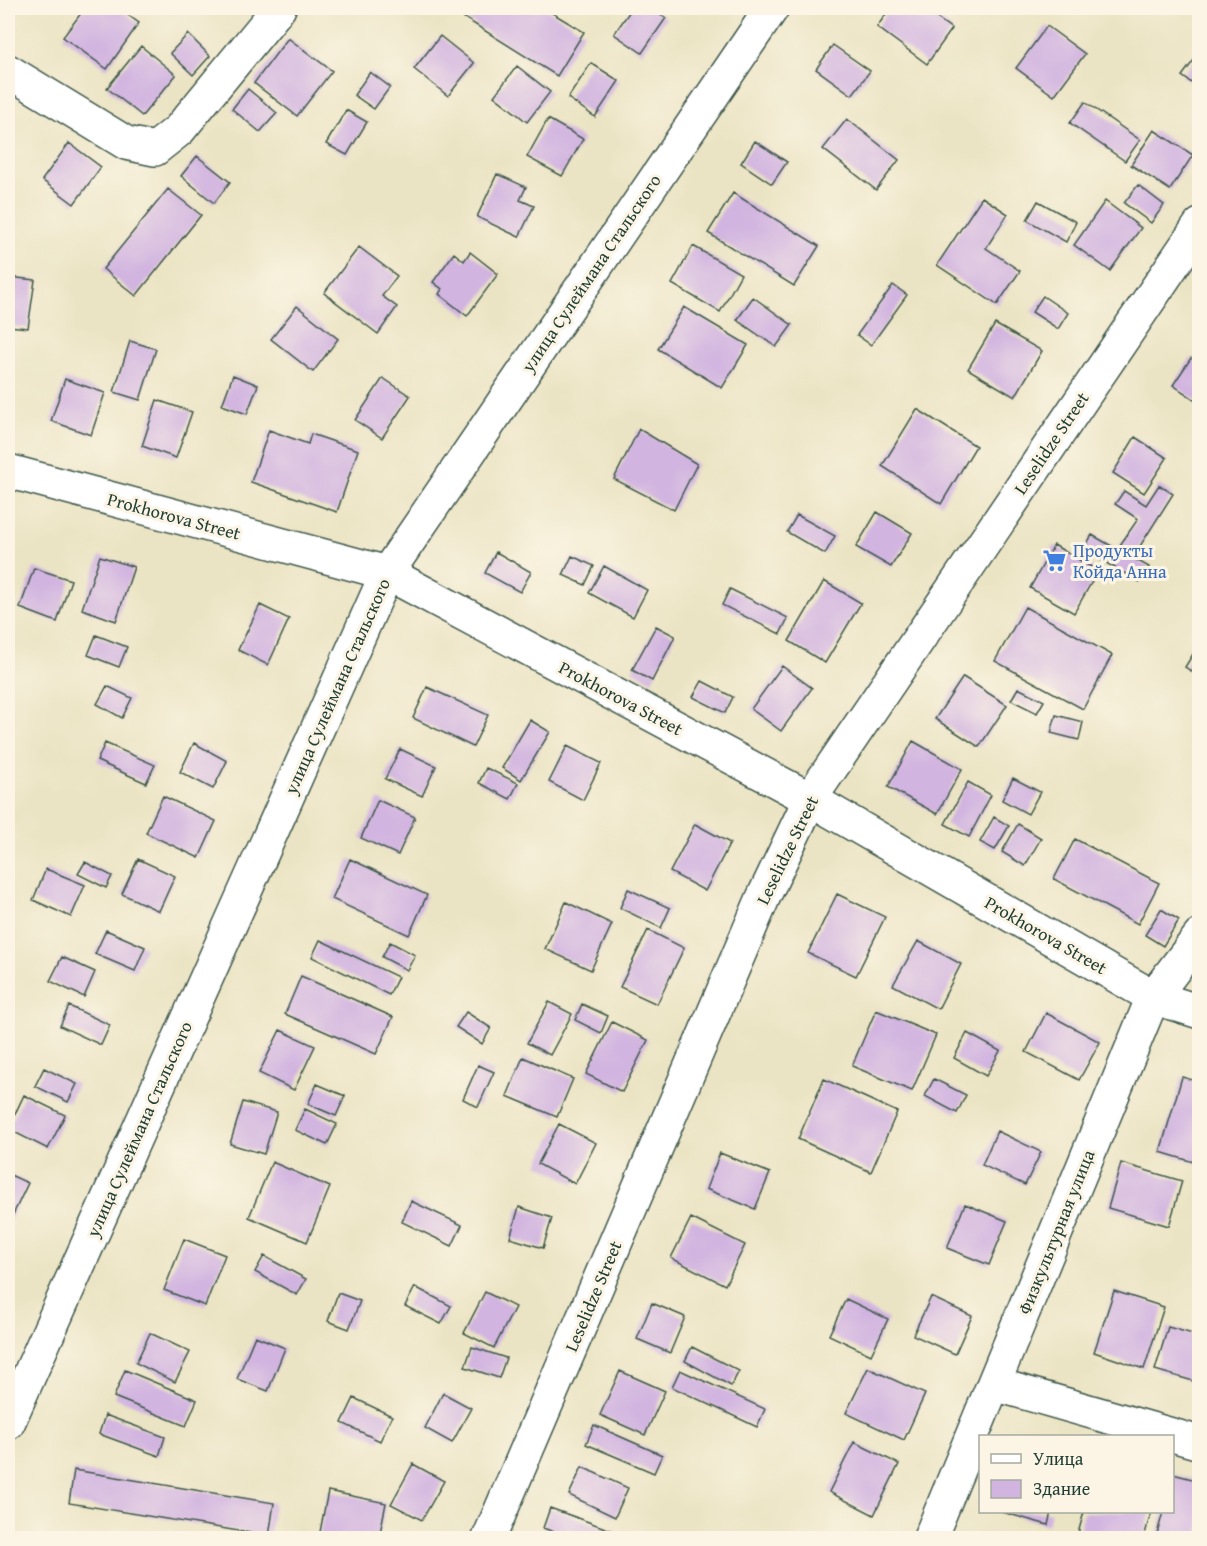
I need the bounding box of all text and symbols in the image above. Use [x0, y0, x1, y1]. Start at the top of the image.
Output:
street label: улица Сулеймана Стальского [514, 169, 668, 378]
street label: Leselidze Street [1007, 386, 1096, 500]
street label: Prokhorova Street [104, 485, 244, 547]
place label: Продукты Койда Анна [1073, 537, 1167, 585]
supermarket icon: Продукты Койда Анна [1042, 547, 1068, 573]
street label: улица Сулеймана Стальского [277, 574, 397, 799]
street label: Prokhorova Street [554, 654, 688, 742]
street label: Leselidze Street [749, 790, 825, 909]
street label: Prokhorova Street [980, 889, 1113, 981]
street label: улица Сулеймана Стальского [79, 1017, 199, 1242]
street label: Физкультурная улица [1011, 1145, 1102, 1318]
street label: Leselidze Street [557, 1236, 629, 1356]
legend [979, 1435, 1174, 1513]
text: Улица [1033, 1445, 1084, 1472]
text: Здание [1033, 1475, 1090, 1502]

